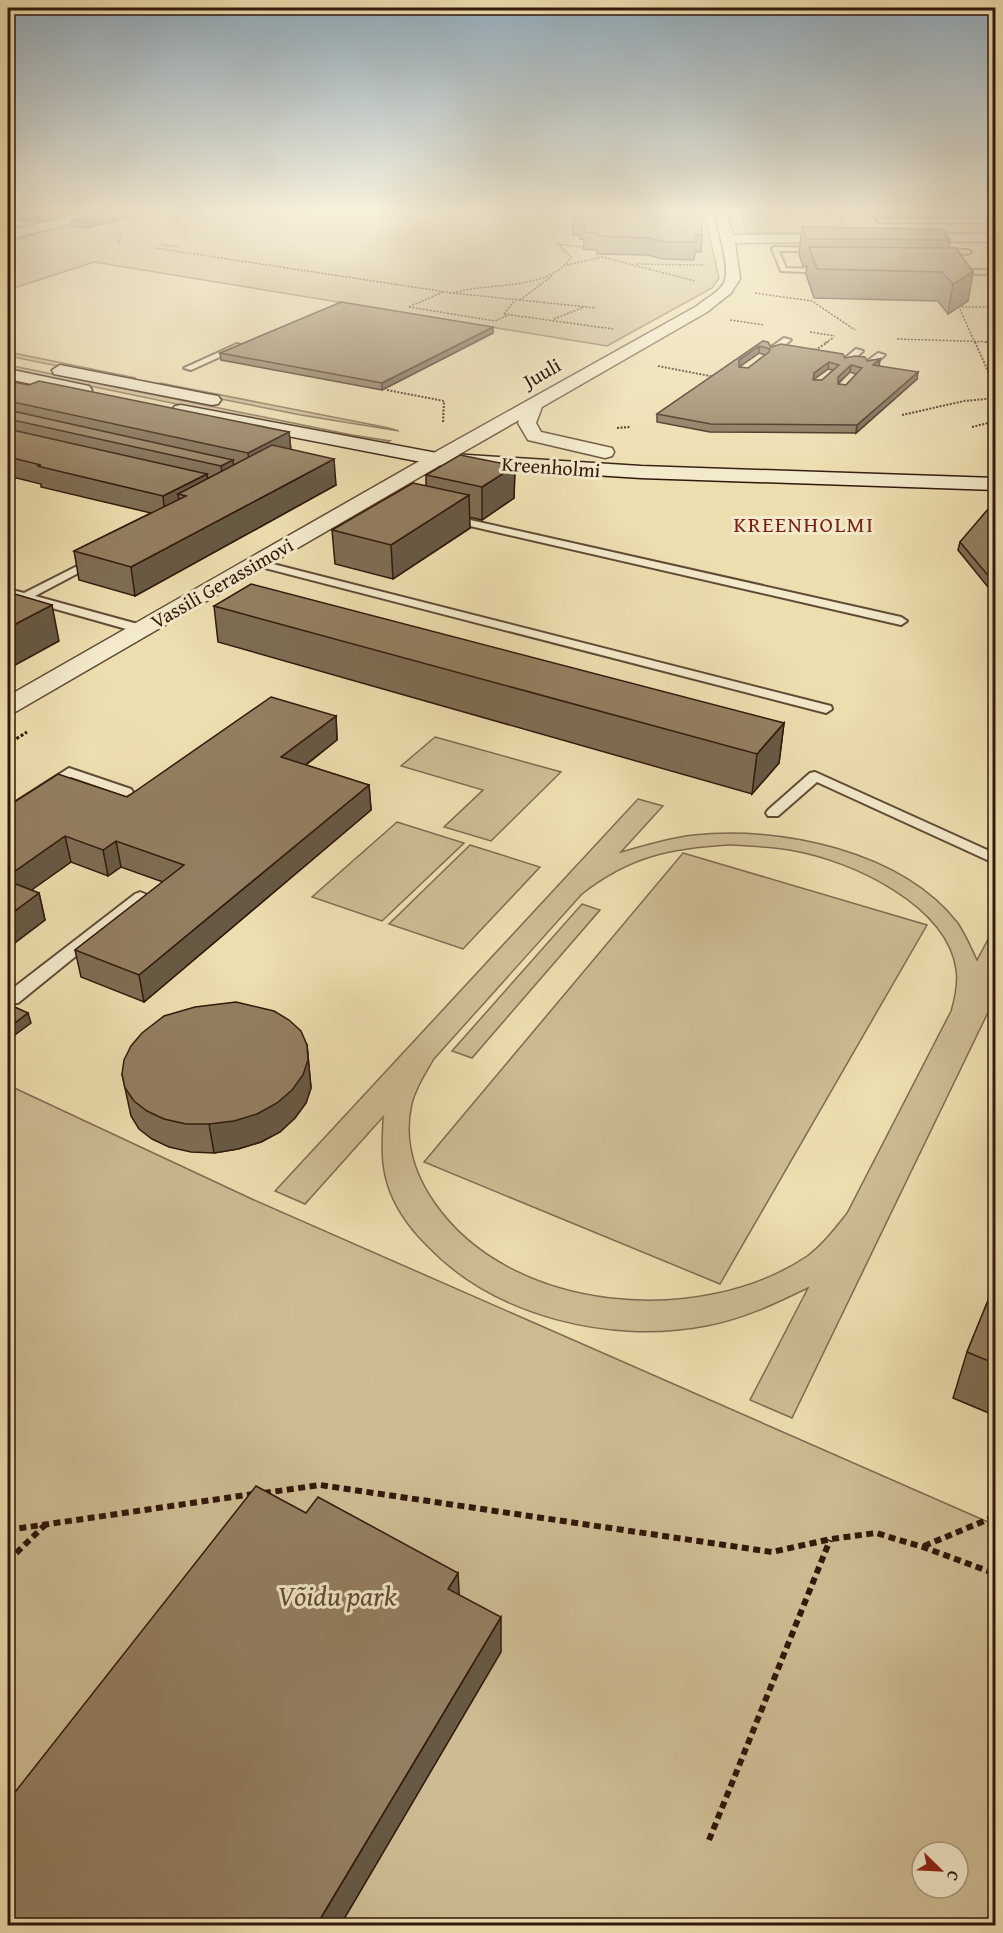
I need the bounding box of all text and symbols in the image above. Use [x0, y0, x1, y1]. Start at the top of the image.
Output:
street label: Juuli [515, 350, 566, 396]
street label: Kreenholmi [501, 449, 602, 484]
district label: KREENHOLMI [734, 508, 874, 540]
street label: Vassili Gerassimovi [145, 530, 299, 635]
park label: Võidu park [278, 1575, 397, 1616]
north arrow [910, 1840, 970, 1900]
text: С [941, 1867, 967, 1885]

